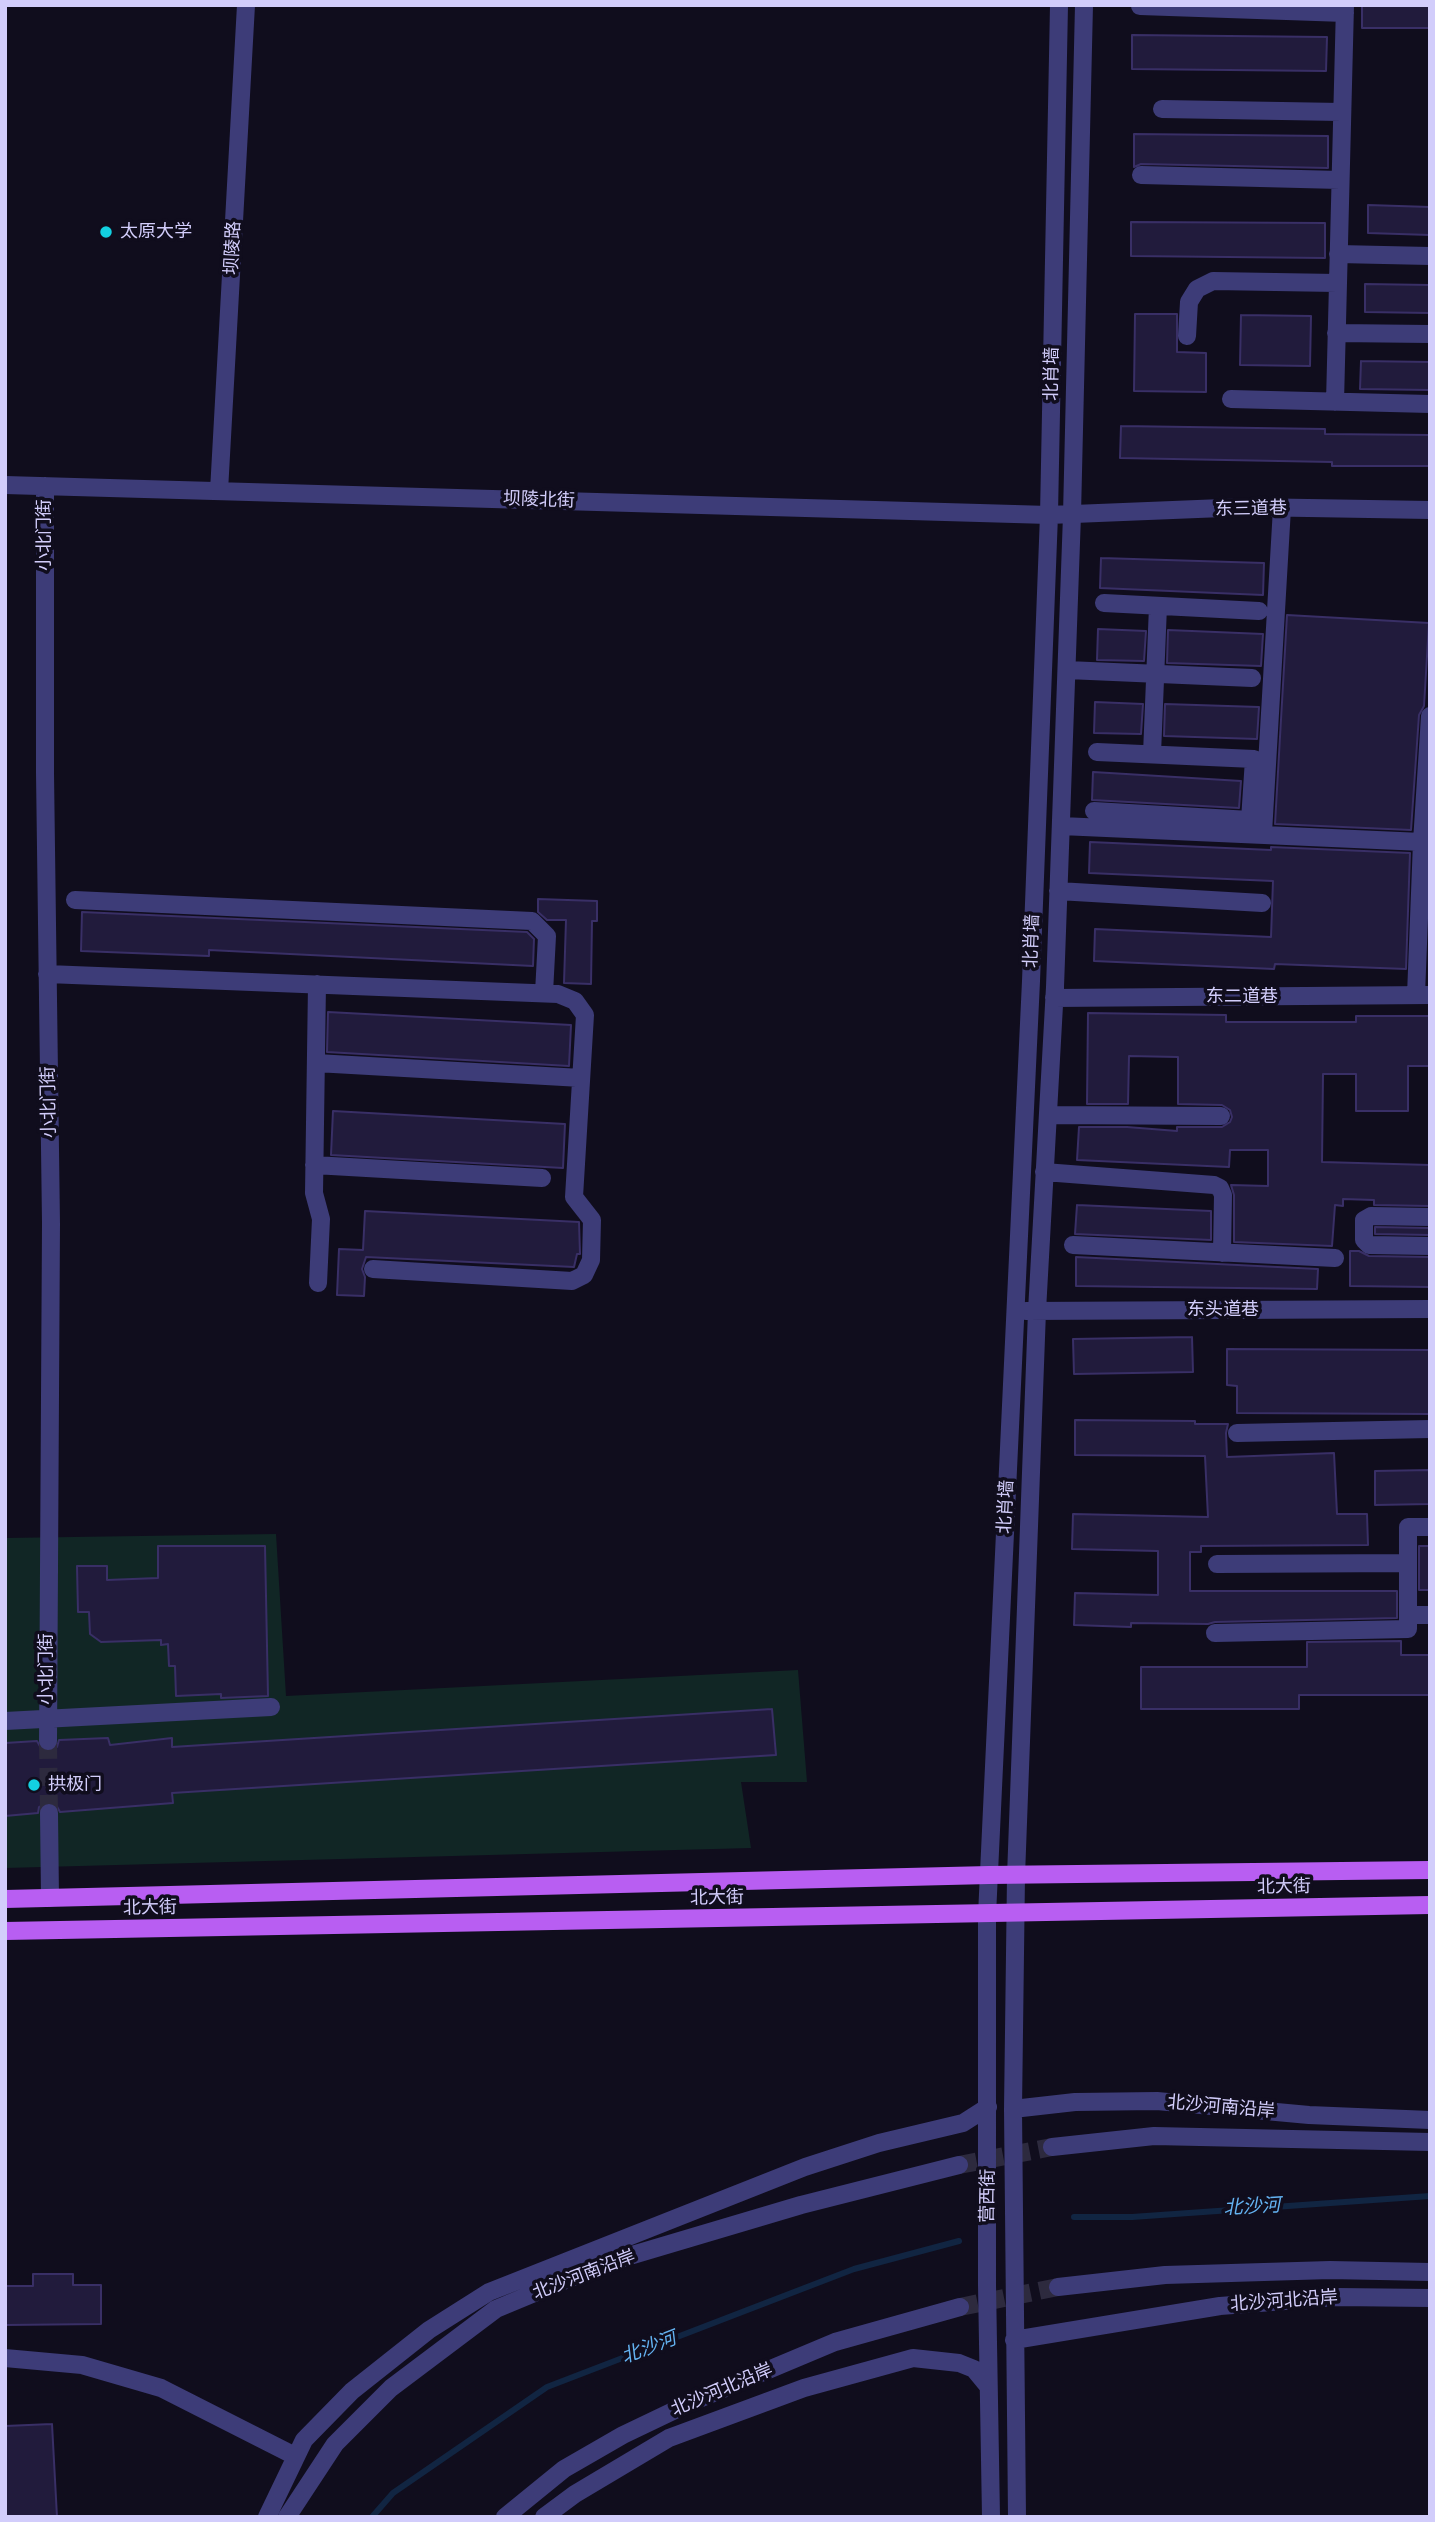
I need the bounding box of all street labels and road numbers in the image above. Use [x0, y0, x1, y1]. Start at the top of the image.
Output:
street label: 坝陵路 [221, 220, 245, 276]
street label: 北肖墙 [1041, 347, 1063, 401]
street label: 坝陵北街 [503, 488, 575, 512]
street label: 东三道巷 [1215, 498, 1287, 520]
street label: 小北门街 [34, 499, 56, 571]
street label: 北肖墙 [1020, 914, 1044, 968]
street label: 东二道巷 [1206, 986, 1278, 1008]
street label: 小北门街 [38, 1066, 60, 1138]
street label: 东头道巷 [1187, 1299, 1259, 1321]
street label: 北肖墙 [994, 1479, 1018, 1535]
street label: 小北门街 [36, 1633, 58, 1705]
street label: 北大街 [1257, 1876, 1311, 1898]
street label: 北大街 [690, 1887, 744, 1909]
street label: 北大街 [123, 1897, 177, 1919]
street label: 北沙河南沿岸 [1166, 2092, 1276, 2122]
street label: 营西街 [977, 2169, 999, 2223]
street label: 北沙河南沿岸 [530, 2246, 638, 2304]
street label: 北沙河北沿岸 [1229, 2286, 1339, 2316]
street label: 北沙河北沿岸 [668, 2359, 776, 2421]

